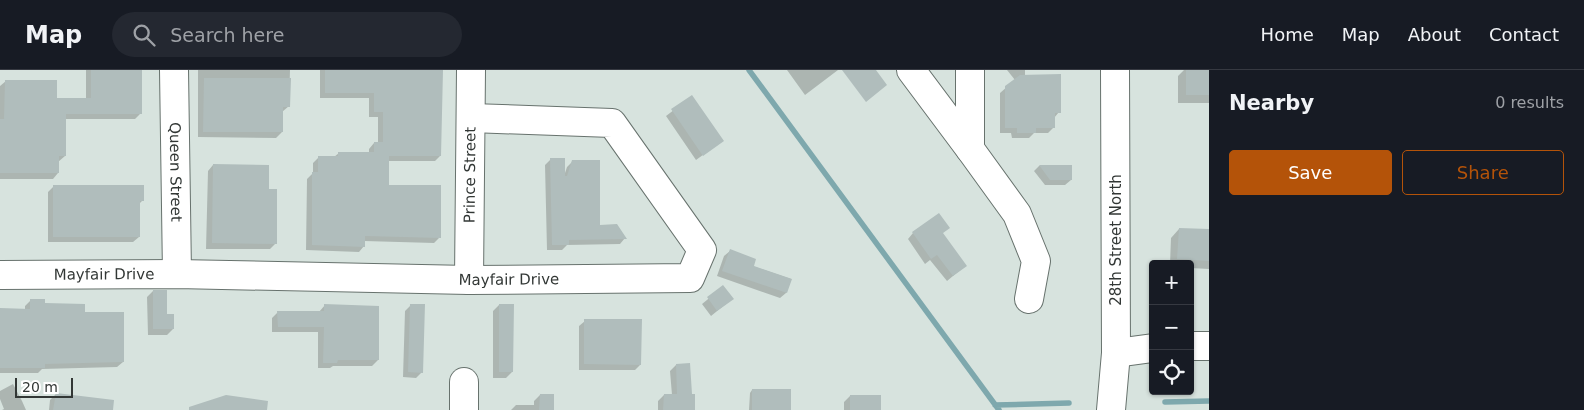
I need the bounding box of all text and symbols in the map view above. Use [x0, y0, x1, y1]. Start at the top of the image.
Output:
search box [112, 12, 462, 57]
text: Map [25, 21, 82, 49]
icon: search [130, 21, 158, 49]
text: Search here [170, 24, 284, 46]
text: Home [1261, 24, 1314, 45]
text: Map [1342, 24, 1380, 45]
text: About [1408, 24, 1461, 45]
text: Contact [1489, 24, 1559, 45]
text: Nearby [1229, 91, 1314, 115]
text: 0 results [1495, 93, 1564, 112]
street label: Queen Street [166, 122, 185, 222]
street label: Prince Street [461, 127, 479, 223]
button: Save [1229, 150, 1392, 195]
button: Share [1402, 150, 1564, 195]
street label: 28th Street North [1107, 174, 1125, 306]
map controls [1149, 260, 1194, 395]
button: + [1149, 260, 1194, 305]
street label: Mayfair Drive [54, 265, 154, 284]
street label: Mayfair Drive [458, 270, 559, 289]
button: − [1149, 305, 1194, 350]
button: locate [1149, 350, 1194, 395]
scale bar [15, 375, 72, 398]
text: 20 m [22, 379, 58, 395]

